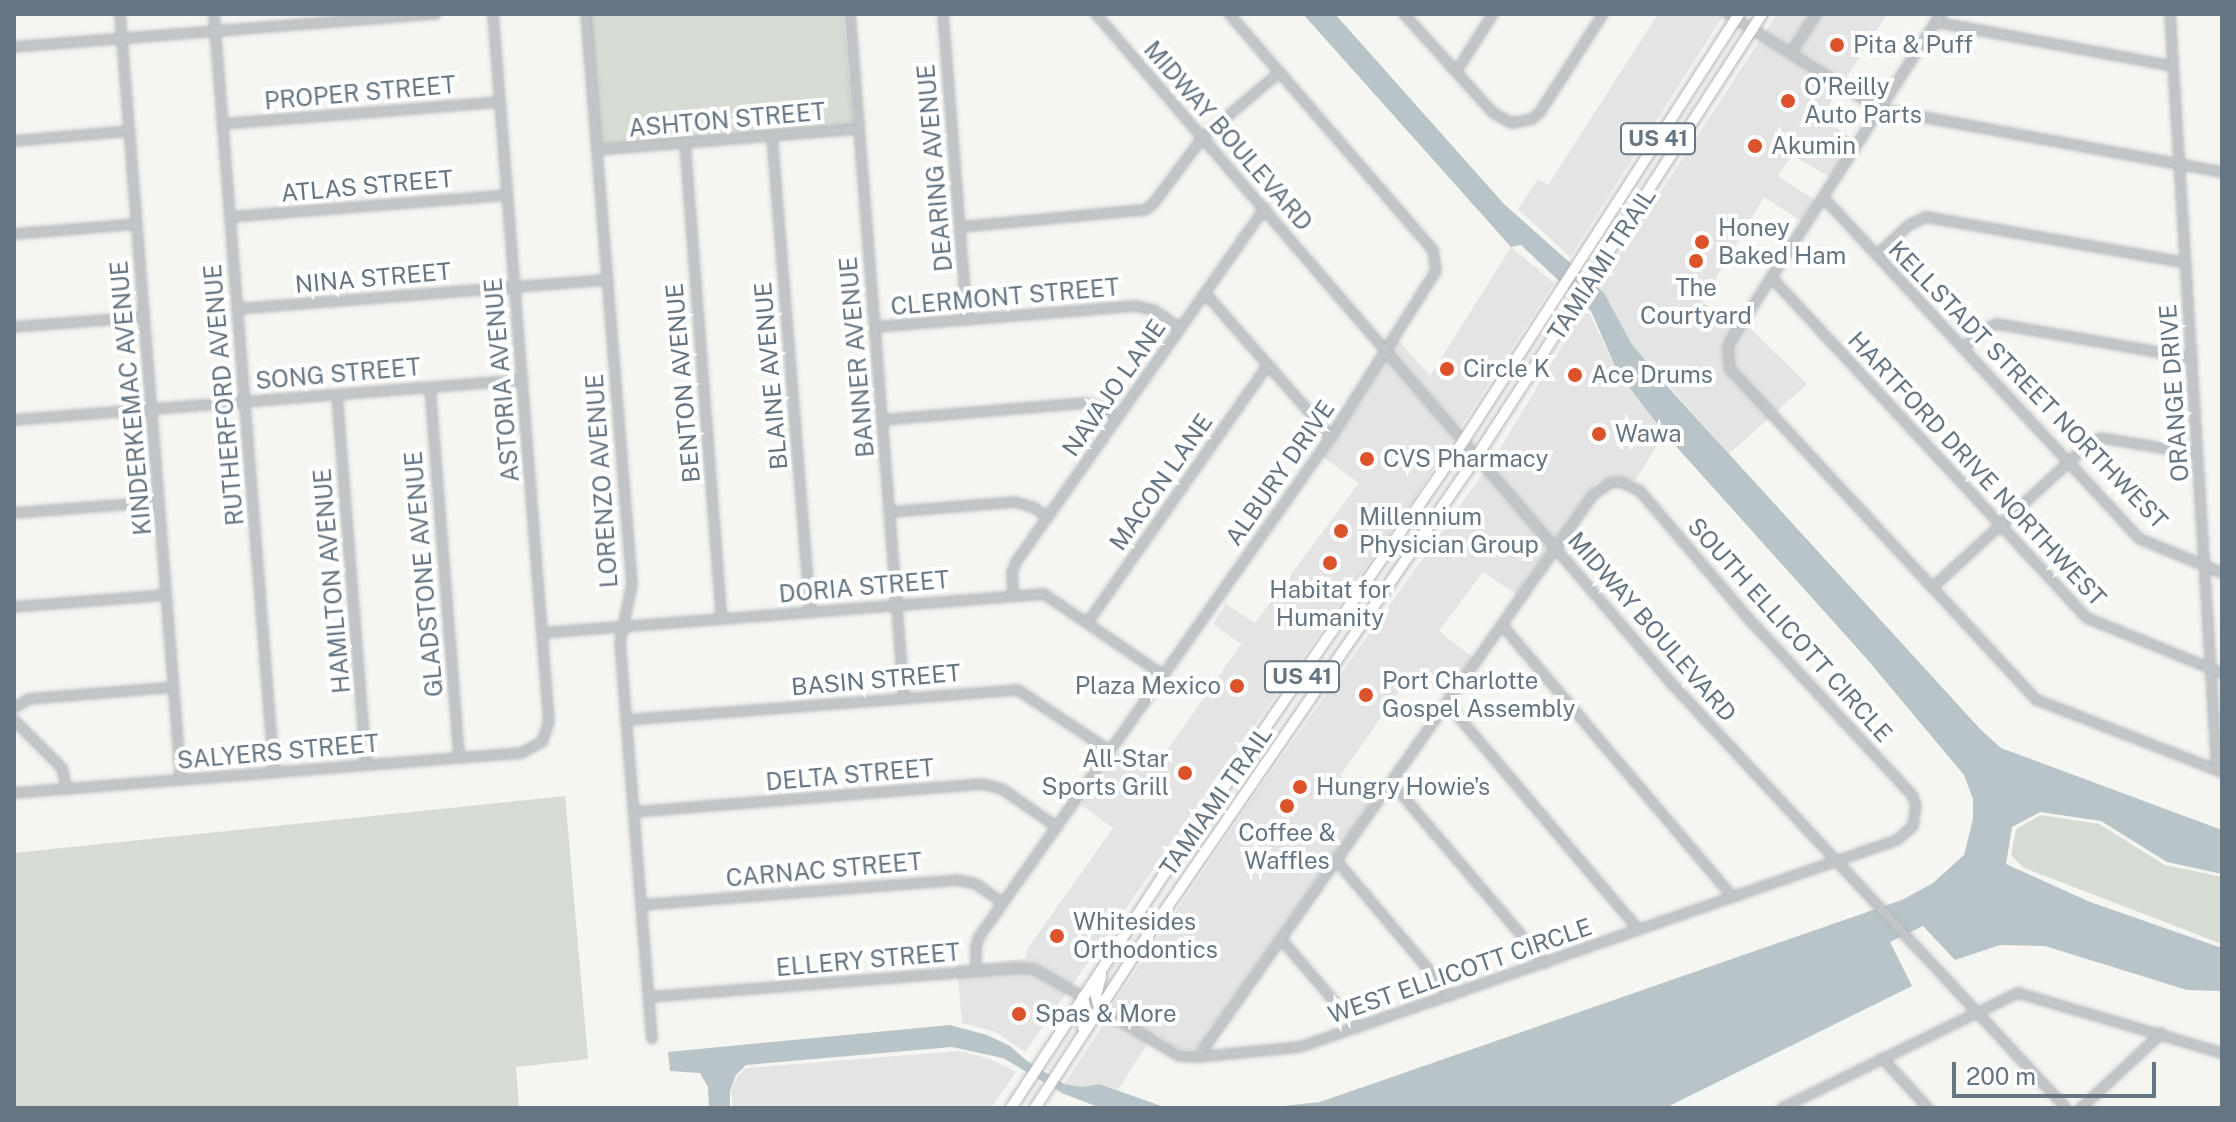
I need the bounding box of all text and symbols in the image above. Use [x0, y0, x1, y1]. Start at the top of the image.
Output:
place label: Pita & Puff [1853, 31, 1973, 59]
street label: MIDWAY BOULEVARD [1138, 35, 1318, 237]
marker: Pita & Puff [1828, 36, 1846, 54]
street label: DEARING AVENUE [912, 63, 958, 273]
street label: PROPER STREET [263, 70, 457, 116]
place label: O'Reilly Auto Parts [1804, 73, 1922, 129]
marker: O'Reilly Auto Parts [1779, 92, 1797, 110]
street label: ASHTON STREET [627, 97, 827, 143]
road number: US 41 [1620, 121, 1696, 157]
place label: Akumin [1771, 132, 1856, 160]
marker: Akumin [1746, 137, 1764, 155]
street label: ATLAS STREET [280, 164, 454, 208]
street label: TAMIAMI TRAIL [1542, 182, 1662, 346]
place label: Honey Baked Ham [1718, 214, 1846, 270]
marker: Honey Baked Ham [1693, 233, 1711, 251]
street label: KELLSTADT STREET NORTHWEST [1882, 235, 2174, 535]
marker: The Courtyard [1687, 252, 1705, 270]
street label: BANNER AVENUE [834, 255, 880, 459]
street label: NINA STREET [294, 257, 452, 299]
street label: KINDERKEMAC AVENUE [105, 259, 157, 537]
street label: RUTHERFORD AVENUE [198, 263, 250, 527]
street label: CLERMONT STREET [889, 273, 1121, 321]
place label: The Courtyard [1640, 274, 1752, 330]
street label: ASTORIA AVENUE [479, 277, 525, 483]
street label: BLAINE AVENUE [748, 281, 794, 471]
street label: BENTON AVENUE [660, 282, 706, 484]
street label: ORANGE DRIVE [2153, 303, 2195, 483]
street label: NAVAJO LANE [1056, 314, 1172, 462]
street label: HARTFORD DRIVE NORTHWEST [1842, 326, 2112, 612]
street label: SONG STREET [254, 352, 422, 396]
place label: Circle K [1463, 355, 1550, 383]
marker: Circle K [1438, 360, 1456, 378]
place label: Ace Drums [1591, 361, 1713, 389]
marker: Ace Drums [1566, 366, 1584, 384]
street label: LORENZO AVENUE [580, 373, 624, 589]
street label: ALBURY DRIVE [1219, 395, 1341, 551]
street label: MACON LANE [1103, 408, 1219, 556]
place label: Wawa [1615, 420, 1681, 448]
marker: Wawa [1590, 425, 1608, 443]
place label: CVS Pharmacy [1383, 445, 1548, 473]
street label: GLADSTONE AVENUE [399, 450, 449, 698]
marker: CVS Pharmacy [1358, 450, 1376, 468]
street label: HAMILTON AVENUE [308, 467, 356, 695]
place label: Millennium Physician Group [1359, 503, 1539, 559]
street label: SOUTH ELLICOTT CIRCLE [1682, 512, 1898, 748]
marker: Millennium Physician Group [1330, 520, 1352, 542]
street label: MIDWAY BOULEVARD [1562, 526, 1742, 728]
marker: Habitat for Humanity [1321, 554, 1339, 572]
street label: DORIA STREET [778, 565, 950, 609]
place label: Habitat for Humanity [1269, 576, 1391, 632]
street label: BASIN STREET [790, 658, 962, 702]
road number: US 41 [1264, 659, 1340, 695]
place label: Port Charlotte Gospel Assembly [1382, 667, 1575, 723]
place label: Plaza Mexico [1075, 672, 1221, 700]
marker: Plaza Mexico [1228, 677, 1246, 695]
marker: Port Charlotte Gospel Assembly [1357, 686, 1375, 704]
street label: TAMIAMI TRAIL [1154, 720, 1278, 882]
street label: SALYERS STREET [176, 729, 380, 775]
place label: All-Star Sports Grill [1041, 745, 1169, 801]
street label: DELTA STREET [765, 753, 935, 797]
marker: All-Star Sports Grill [1176, 764, 1194, 782]
place label: Hungry Howie's [1316, 773, 1490, 801]
marker: Hungry Howie's [1291, 778, 1309, 796]
marker: Coffee & Waffles [1278, 797, 1296, 815]
place label: Coffee & Waffles [1238, 819, 1336, 875]
street label: CARNAC STREET [725, 847, 923, 893]
place label: Whitesides Orthodontics [1073, 908, 1218, 964]
street label: WEST ELLICOTT CIRCLE [1324, 912, 1596, 1030]
marker: Whitesides Orthodontics [1048, 927, 1066, 945]
street label: ELLERY STREET [775, 938, 961, 982]
place label: Spas & More [1035, 1000, 1177, 1028]
marker: Spas & More [1010, 1005, 1028, 1023]
scale bar [1956, 1046, 2160, 1096]
text: 200 m [1966, 1062, 2036, 1090]

